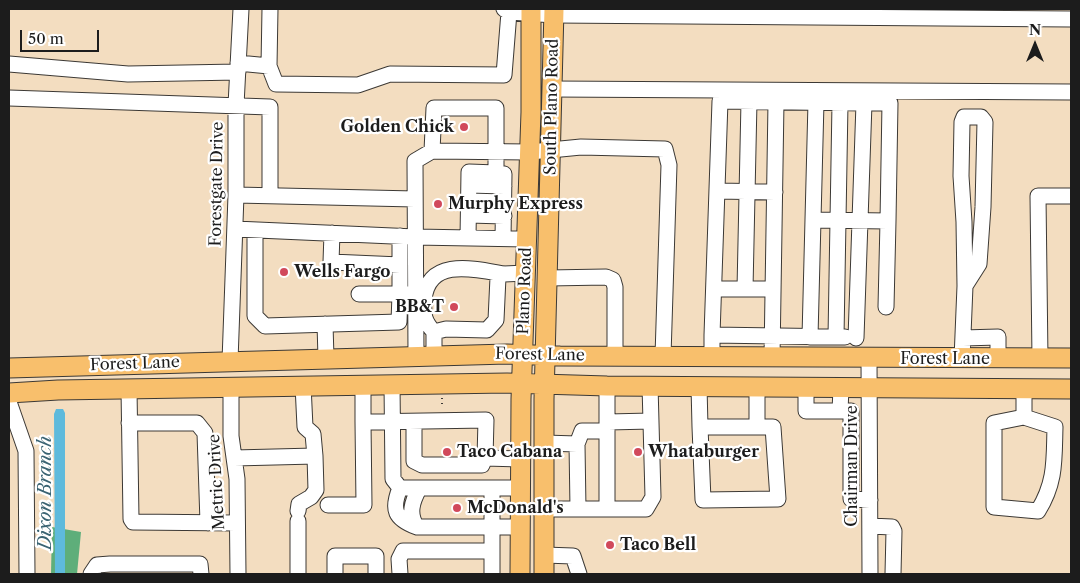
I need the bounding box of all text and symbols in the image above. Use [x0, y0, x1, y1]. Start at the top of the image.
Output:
scale bar [22, 20, 101, 52]
north arrow [1010, 20, 1060, 70]
text: N [1029, 21, 1041, 39]
text: 50 m [28, 29, 64, 48]
street label: South Plano Road [541, 39, 563, 175]
place label: Golden Chick [341, 117, 454, 137]
street label: Forestgate Drive [206, 121, 228, 247]
marker: Golden Chick [458, 121, 470, 133]
place label: Murphy Express [448, 194, 583, 214]
marker: Murphy Express [432, 198, 444, 210]
street label: Plano Road [514, 247, 536, 335]
place label: Wells Fargo [294, 262, 390, 282]
marker: Wells Fargo [278, 266, 290, 278]
place label: BB&T [395, 297, 444, 317]
marker: BB&T [448, 301, 460, 313]
street label: Forest Lane [495, 345, 585, 365]
street label: Forest Lane [900, 349, 990, 369]
street label: Forest Lane [90, 353, 180, 375]
street label: Chairman Drive [842, 405, 862, 527]
street label: Metric Drive [205, 433, 229, 531]
water label: Dixon Branch [35, 436, 57, 550]
place label: Taco Cabana [457, 442, 562, 462]
place label: Whataburger [648, 442, 759, 462]
marker: Taco Cabana [441, 446, 453, 458]
marker: Whataburger [632, 446, 644, 458]
place label: McDonald's [467, 498, 564, 518]
marker: McDonald's [451, 502, 463, 514]
place label: Taco Bell [620, 535, 696, 555]
marker: Taco Bell [604, 539, 616, 551]

